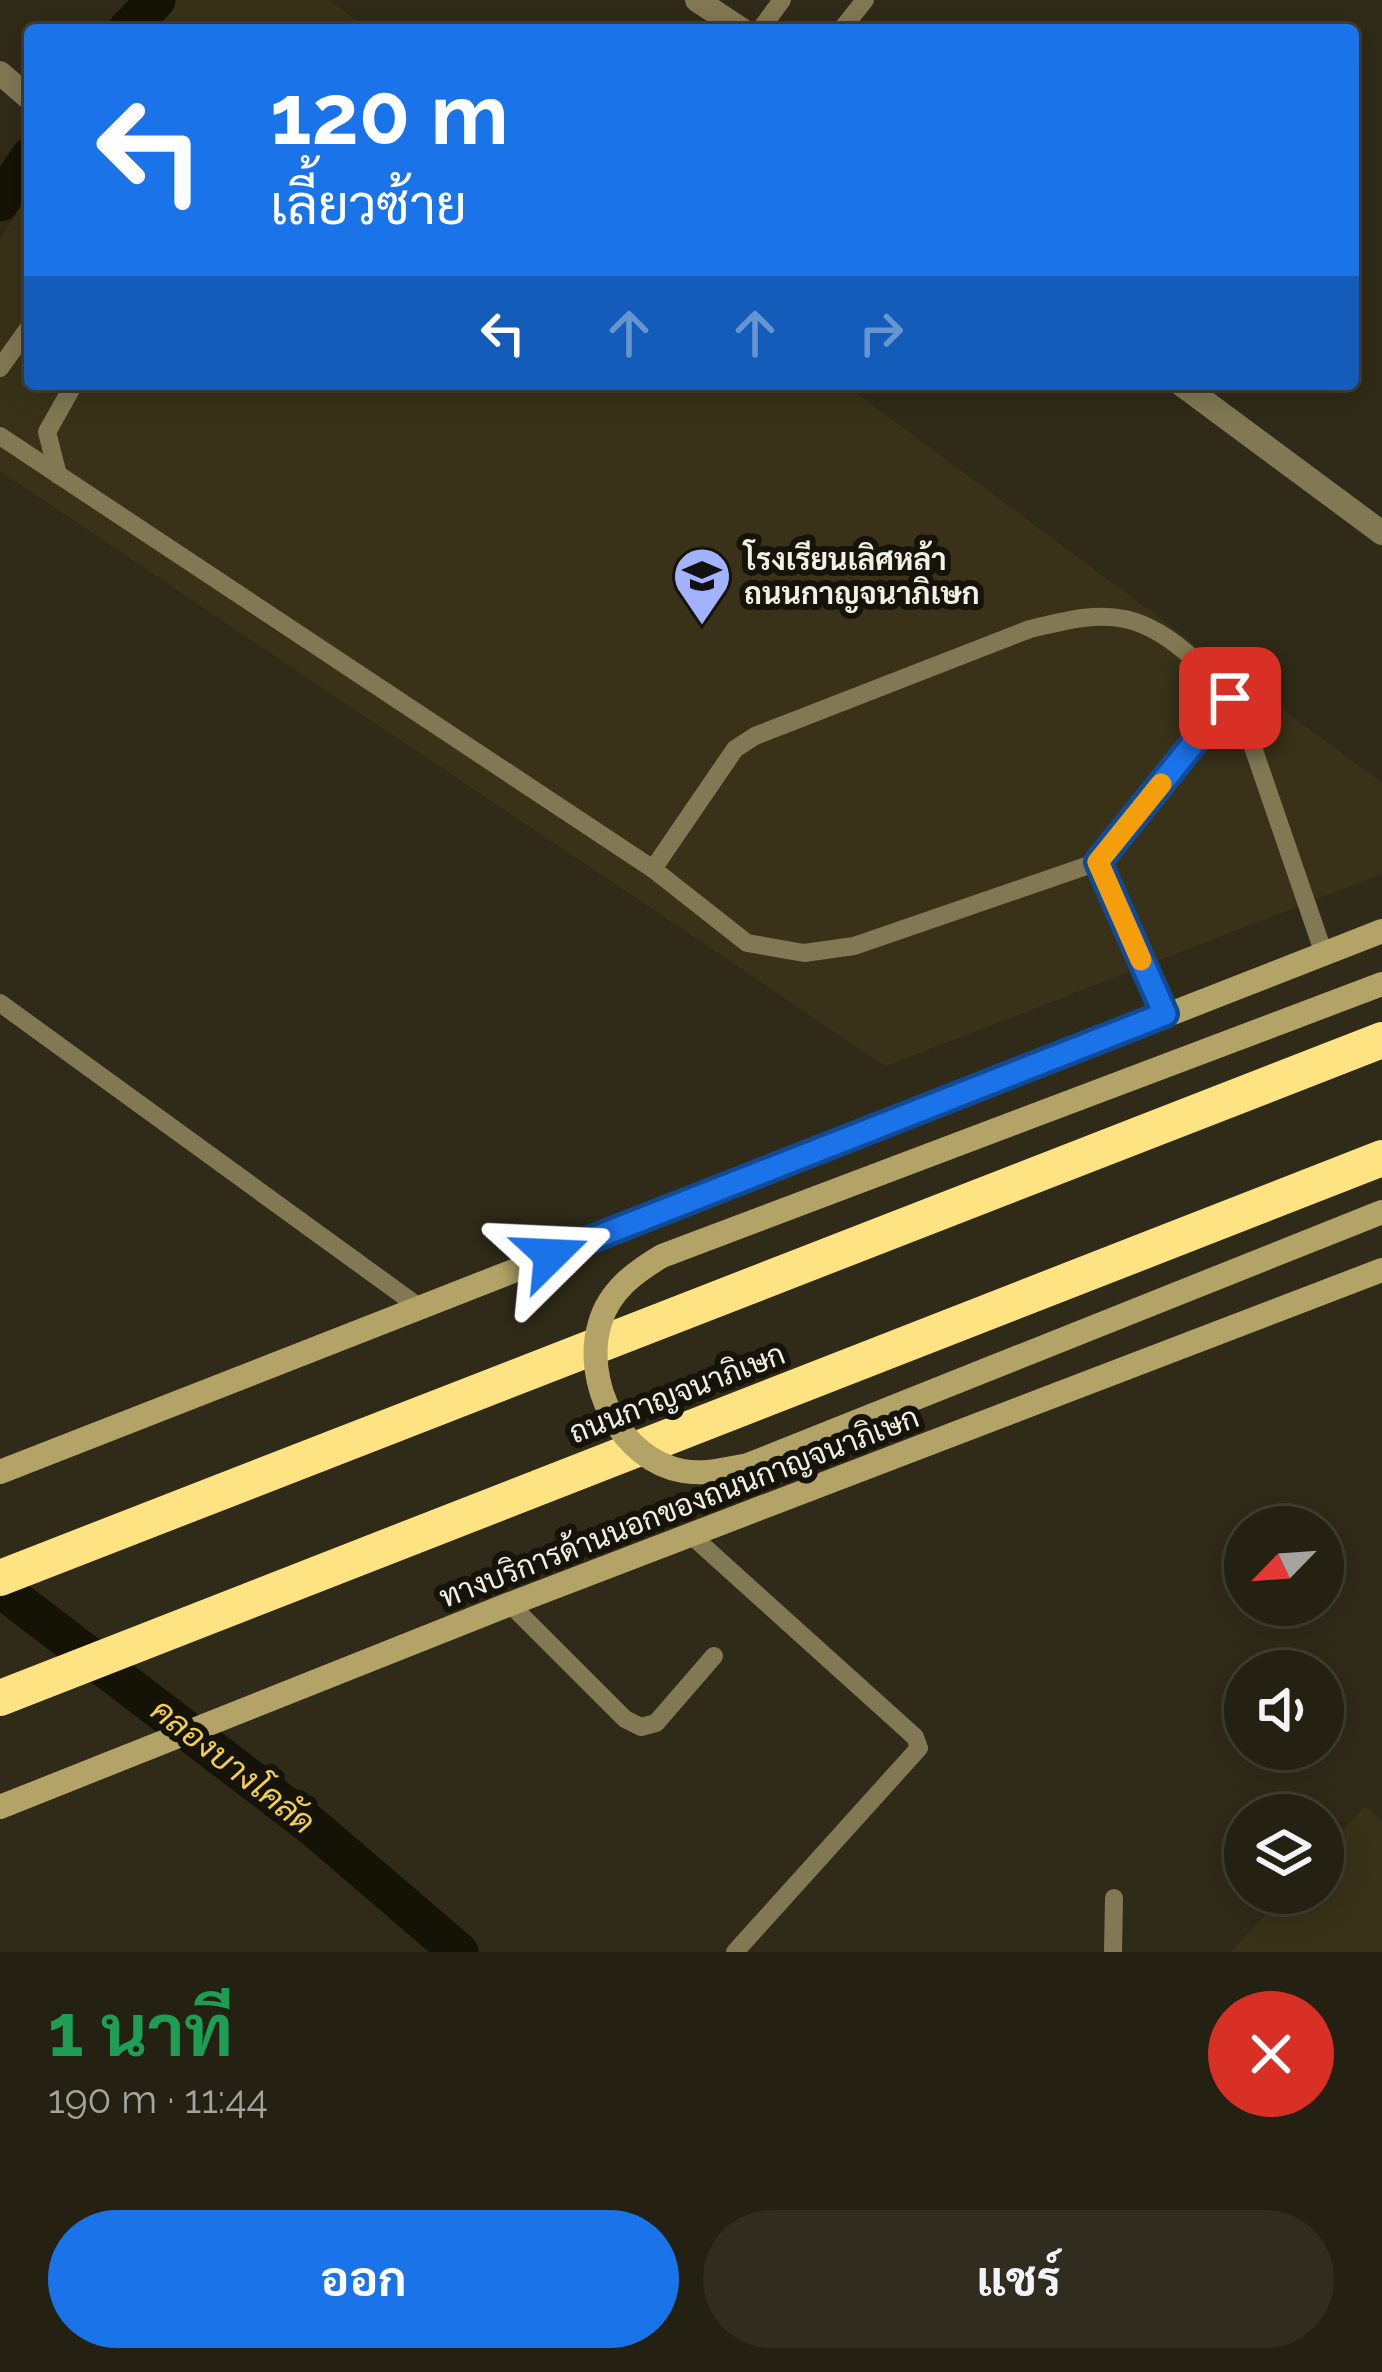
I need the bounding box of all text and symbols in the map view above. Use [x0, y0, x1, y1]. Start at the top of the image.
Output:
text: 120 m [270, 65, 509, 164]
icon: left [72, 72, 228, 228]
text: เลี้ยวซ้าย [270, 173, 467, 237]
icon: left [470, 300, 536, 366]
icon: ahead [596, 300, 662, 366]
icon: ahead [722, 300, 788, 366]
icon: right [848, 300, 914, 366]
place label: โรงเรียนเลิศหล้า ถนนกาญจนาภิเษก [742, 539, 980, 613]
school or university icon: โรงเรียนเลิศหล้า ถนนกาญจนาภิเษก [671, 545, 733, 627]
pin [1179, 647, 1281, 749]
icon: arrive [1197, 665, 1263, 731]
position arrow [488, 1192, 614, 1318]
street label: ถนนกาญจนาภิเษก [564, 1336, 790, 1451]
street label: ทางบริการด้านนอกของถนนกาญจนาภิเษก [433, 1396, 924, 1616]
north arrow [1224, 1506, 1344, 1626]
map controls [1224, 1506, 1344, 1914]
button: sound [1224, 1650, 1344, 1770]
water label: คลองบางโคลัด [143, 1689, 323, 1842]
button: layers [1224, 1794, 1344, 1914]
text: 1 นาที [48, 1988, 233, 2073]
button: close [1208, 1991, 1334, 2117]
text: 190 m · 11:44 [48, 2076, 268, 2122]
button: ออก [48, 2210, 679, 2348]
button: แชร์ [703, 2210, 1334, 2348]

